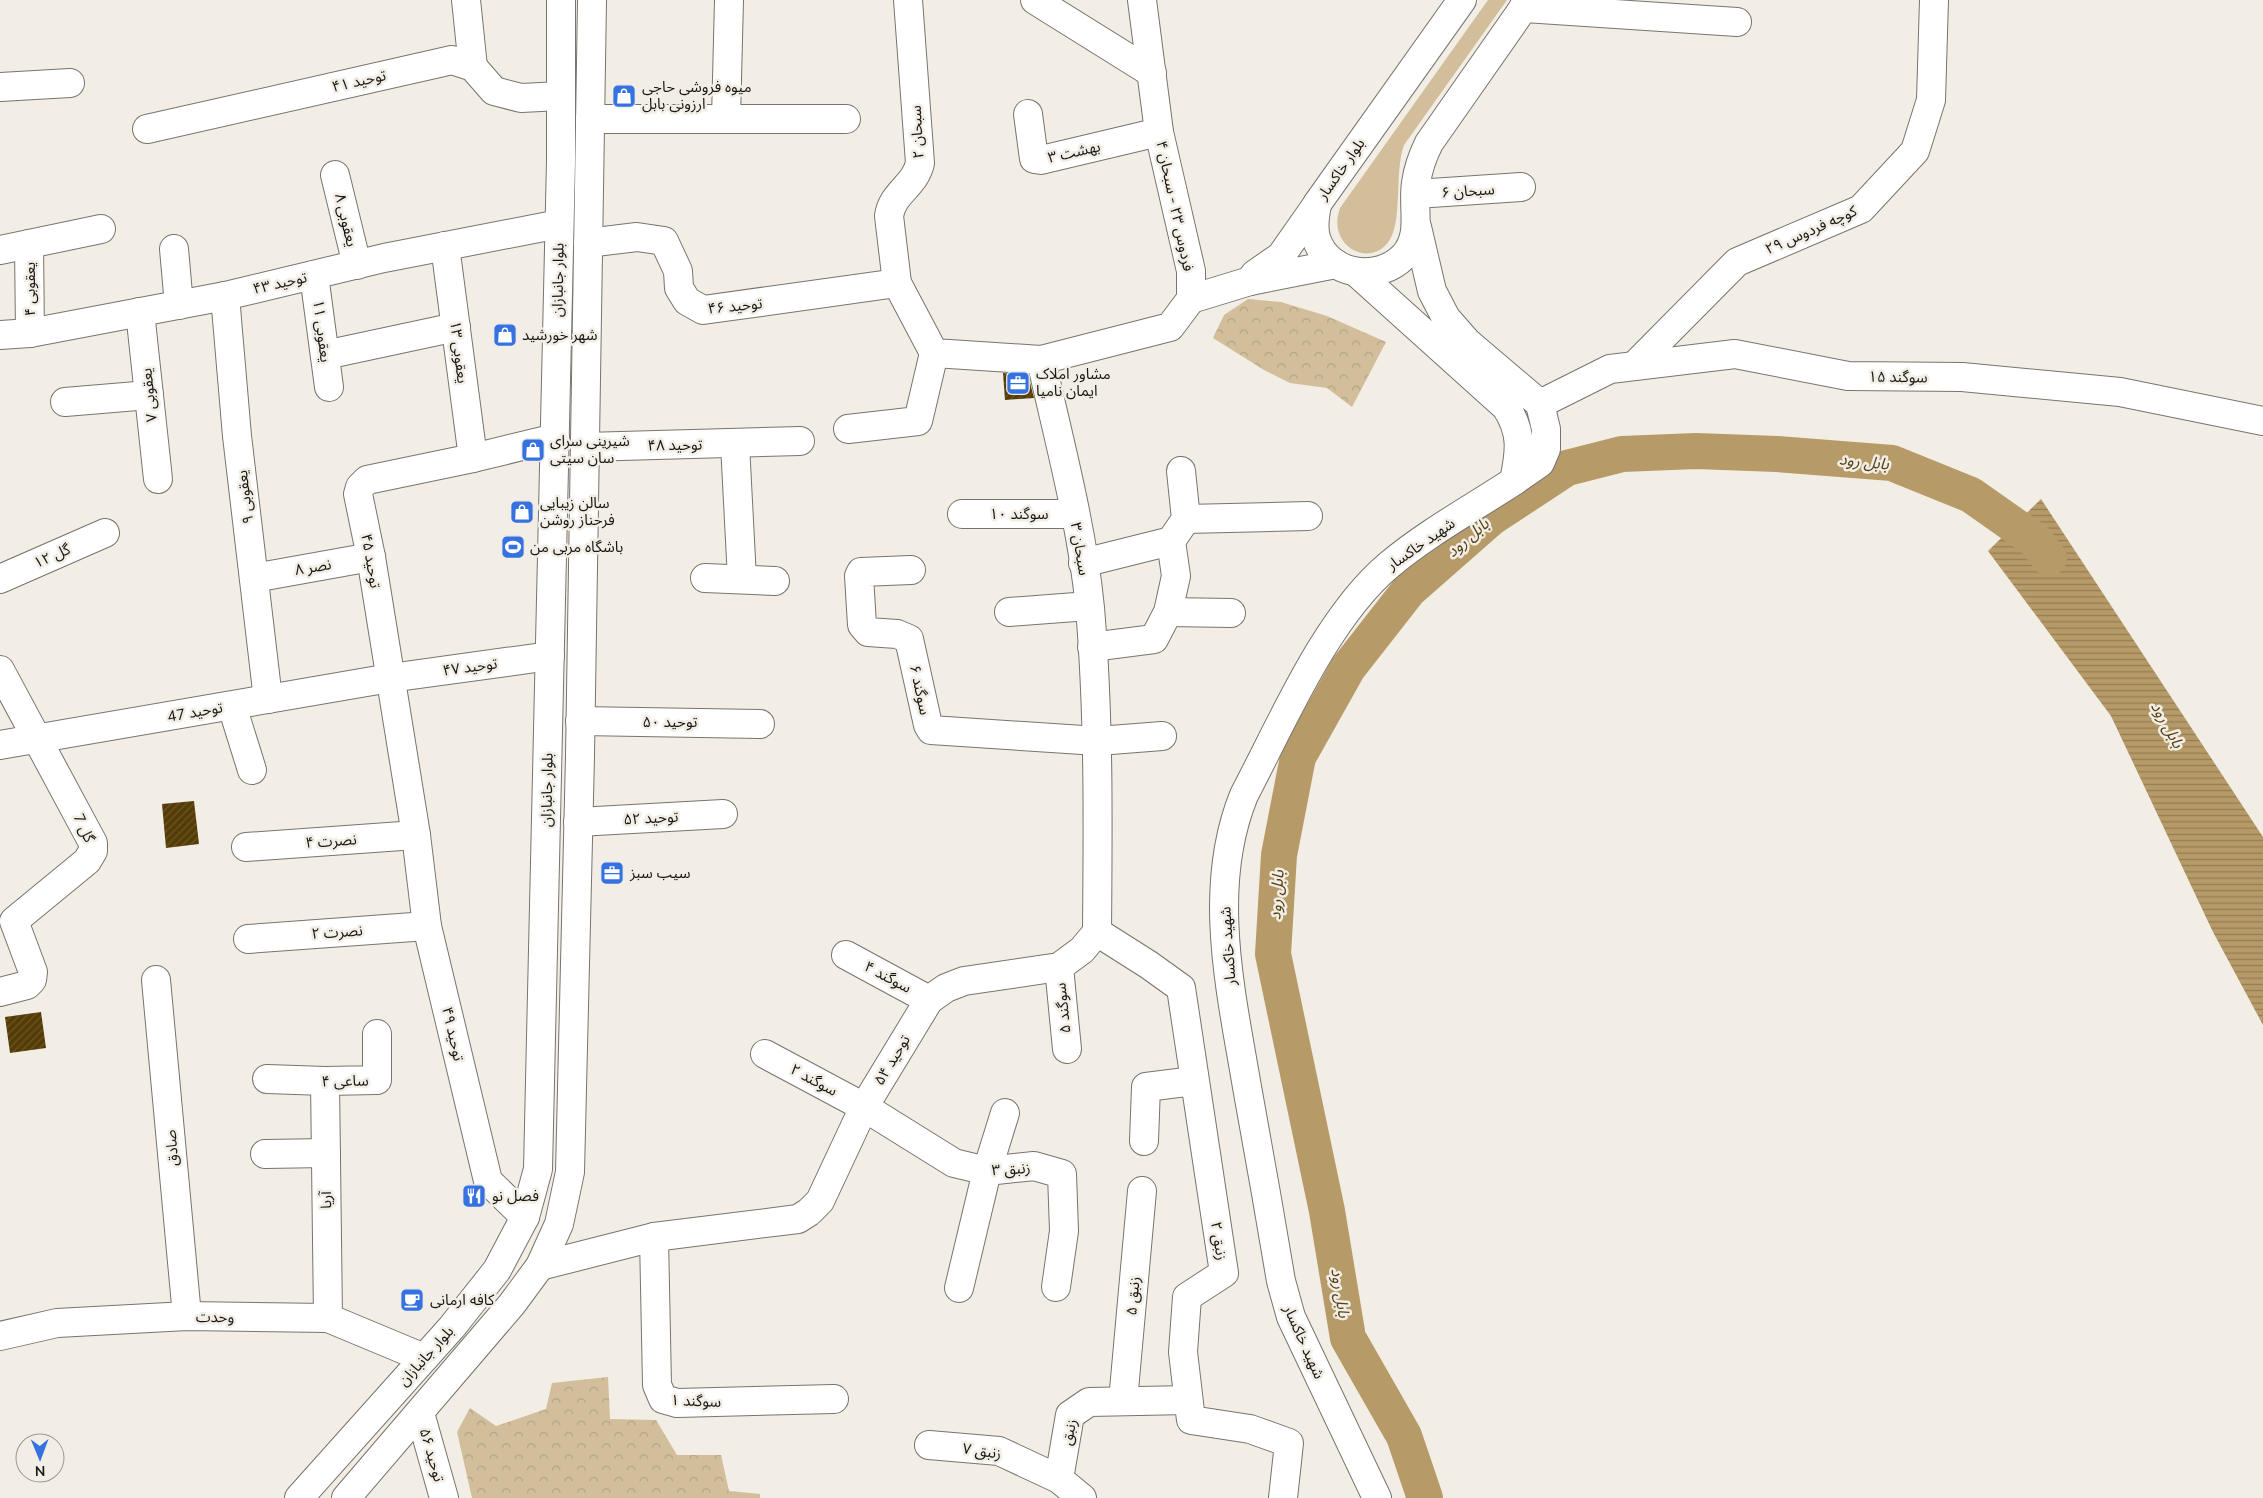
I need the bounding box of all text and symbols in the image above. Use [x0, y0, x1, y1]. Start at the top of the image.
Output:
street label: توحید ۴۱ [330, 65, 388, 97]
place label: میوه فروشی حاجی ارزونی بابل [642, 77, 752, 114]
shop icon: میوه فروشی حاجی ارزونی بابل [611, 83, 637, 109]
street label: سبحان ۲ [906, 105, 928, 159]
street label: بلوار خاکسار [1312, 134, 1369, 204]
street label: بهشت ۳ [1046, 136, 1102, 168]
street label: فردوس ۲۳ - سبحان ۴ [1151, 139, 1199, 273]
street label: سبحان ۶ [1441, 179, 1496, 203]
street label: یعقوبی ۸ [330, 191, 362, 249]
street label: کوچه فردوس ۲۹ [1762, 201, 1861, 259]
street label: بلوار جانبازان [547, 243, 569, 317]
street label: یعقوبی ۴ [20, 262, 40, 316]
street label: توحید ۴۳ [251, 267, 309, 299]
street label: توحید ۴۶ [707, 293, 763, 319]
street label: یعقوبی ۱۱ [308, 299, 336, 363]
street label: یعقوبی ۱۳ [445, 320, 473, 384]
shop icon: شهر خورشید [492, 322, 518, 348]
place label: شهر خورشید [522, 325, 598, 345]
place label: مشاور املاک ایمان نامیا [1036, 364, 1111, 401]
street label: سوگند ۱۵ [1868, 366, 1928, 388]
street label: یعقوبی ۷ [136, 367, 162, 423]
office icon: مشاور املاک ایمان نامیا [1005, 370, 1031, 396]
place label: شیرینی سرای سان سیتی [550, 431, 630, 468]
street label: توحید ۴۸ [647, 435, 703, 455]
shop icon: شیرینی سرای سان سیتی [520, 437, 546, 463]
water label: بابل رود [1838, 448, 1891, 476]
street label: یعقوبی ۹ [232, 469, 258, 525]
place label: سالن زیبایی فرحناز روشن [540, 493, 615, 530]
shop icon: سالن زیبایی فرحناز روشن [509, 499, 535, 525]
street label: سوگند ۱۰ [989, 504, 1049, 524]
street label: شهید خاکسار [1382, 513, 1459, 575]
water label: بابل رود [1442, 513, 1494, 563]
street label: سبحان ۳ [1066, 521, 1094, 577]
street label: توحید ۴۵ [356, 532, 386, 590]
sports icon: باشگاه مربی من [500, 534, 526, 560]
place label: باشگاه مربی من [530, 537, 623, 557]
street label: گل ۱۲ [30, 539, 74, 573]
street label: نصر ۸ [293, 554, 333, 580]
street label: توحید ۴۷ [441, 653, 499, 681]
street label: سوگند ۶ [905, 663, 935, 717]
street label: توحید 47 [166, 697, 224, 727]
water label: بابل رود [2145, 698, 2189, 753]
street label: توحید ۵۰ [642, 712, 698, 732]
street label: بلوار جانبازان [536, 753, 558, 827]
street label: توحید ۵۲ [623, 807, 679, 829]
street label: گل 7 [69, 810, 100, 847]
street label: نصرت ۴ [305, 829, 357, 853]
office icon: سیب سبز [599, 860, 625, 886]
place label: سیب سبز [629, 863, 691, 883]
water label: بابل رود [1264, 869, 1290, 921]
street label: شهید خاکسار [1215, 906, 1241, 987]
street label: نصرت ۲ [311, 920, 363, 944]
street label: سوگند ۴ [861, 956, 915, 998]
street label: سوگند ۵ [1050, 982, 1076, 1034]
street label: توحید ۴۹ [437, 1005, 469, 1063]
street label: توحید ۵۴ [869, 1031, 915, 1089]
street label: سوگند ۲ [787, 1059, 841, 1101]
street label: ساعی ۴ [321, 1071, 369, 1091]
street label: صادق [160, 1129, 184, 1167]
street label: زنبق ۳ [991, 1158, 1031, 1180]
restaurant icon: فصل نو [461, 1183, 487, 1209]
place label: فصل نو [492, 1186, 539, 1206]
street label: آریا [316, 1190, 336, 1209]
street label: زنبق ۲ [1206, 1220, 1232, 1262]
water label: بابل رود [1325, 1267, 1355, 1320]
street label: زنبق ۵ [1121, 1276, 1145, 1316]
cafe icon: کافه ارمانی [399, 1287, 425, 1313]
place label: کافه ارمانی [430, 1290, 495, 1310]
street label: شهید خاکسار [1278, 1301, 1329, 1382]
street label: وحدت [196, 1307, 234, 1327]
street label: بلوار جانبازان [394, 1322, 458, 1390]
street label: سوگند ۱ [670, 1390, 722, 1412]
street label: زنبق [1056, 1417, 1082, 1447]
street label: توحید ۵۶ [415, 1426, 449, 1484]
north arrow [15, 1433, 65, 1483]
street label: زنبق ۷ [961, 1438, 1003, 1464]
text: N [35, 1461, 46, 1480]

